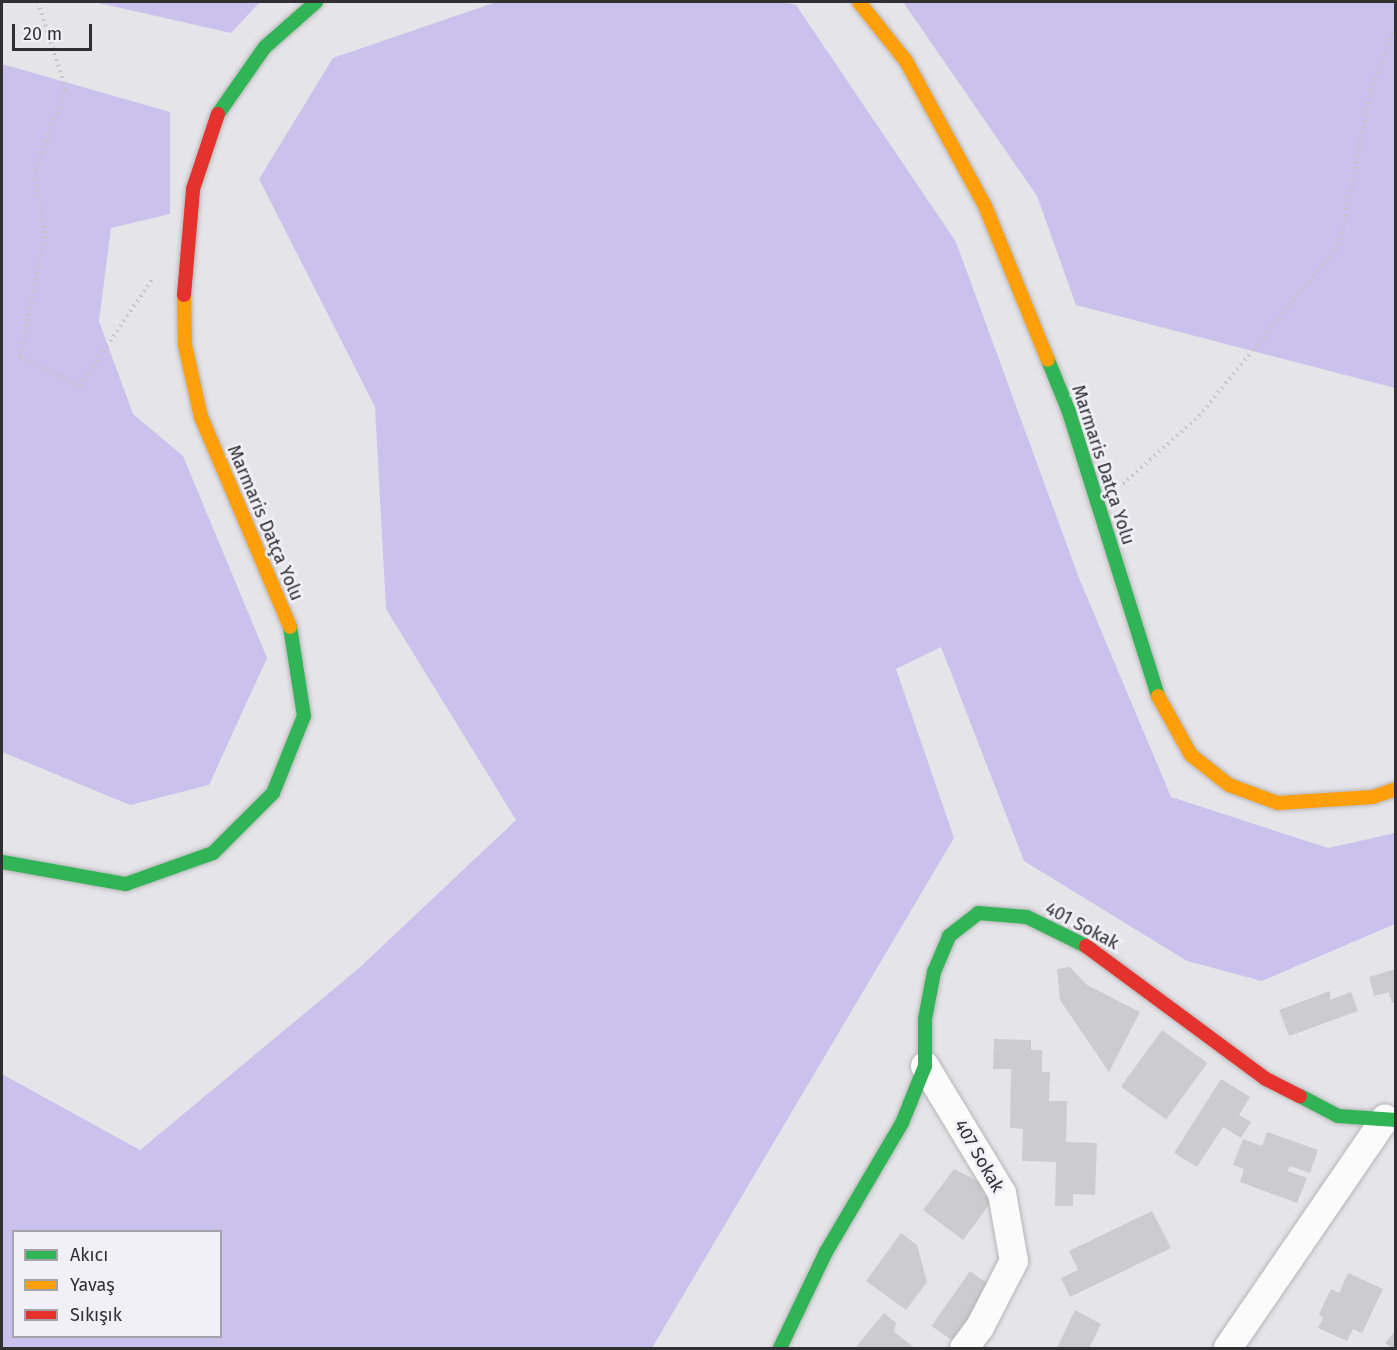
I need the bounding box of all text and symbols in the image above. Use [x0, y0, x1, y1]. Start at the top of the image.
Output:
scale bar [15, 12, 94, 50]
text: 20 m [23, 23, 62, 45]
street label: Marmaris Datça Yolu [1067, 382, 1139, 548]
street label: Marmaris Datça Yolu [222, 442, 308, 604]
street label: 401 Sokak [1042, 898, 1122, 954]
street label: 407 Sokak [950, 1116, 1008, 1196]
legend [12, 1230, 222, 1338]
text: Akıcı [70, 1244, 108, 1266]
text: Yavaş [70, 1274, 115, 1296]
text: Sıkışık [70, 1304, 122, 1326]

